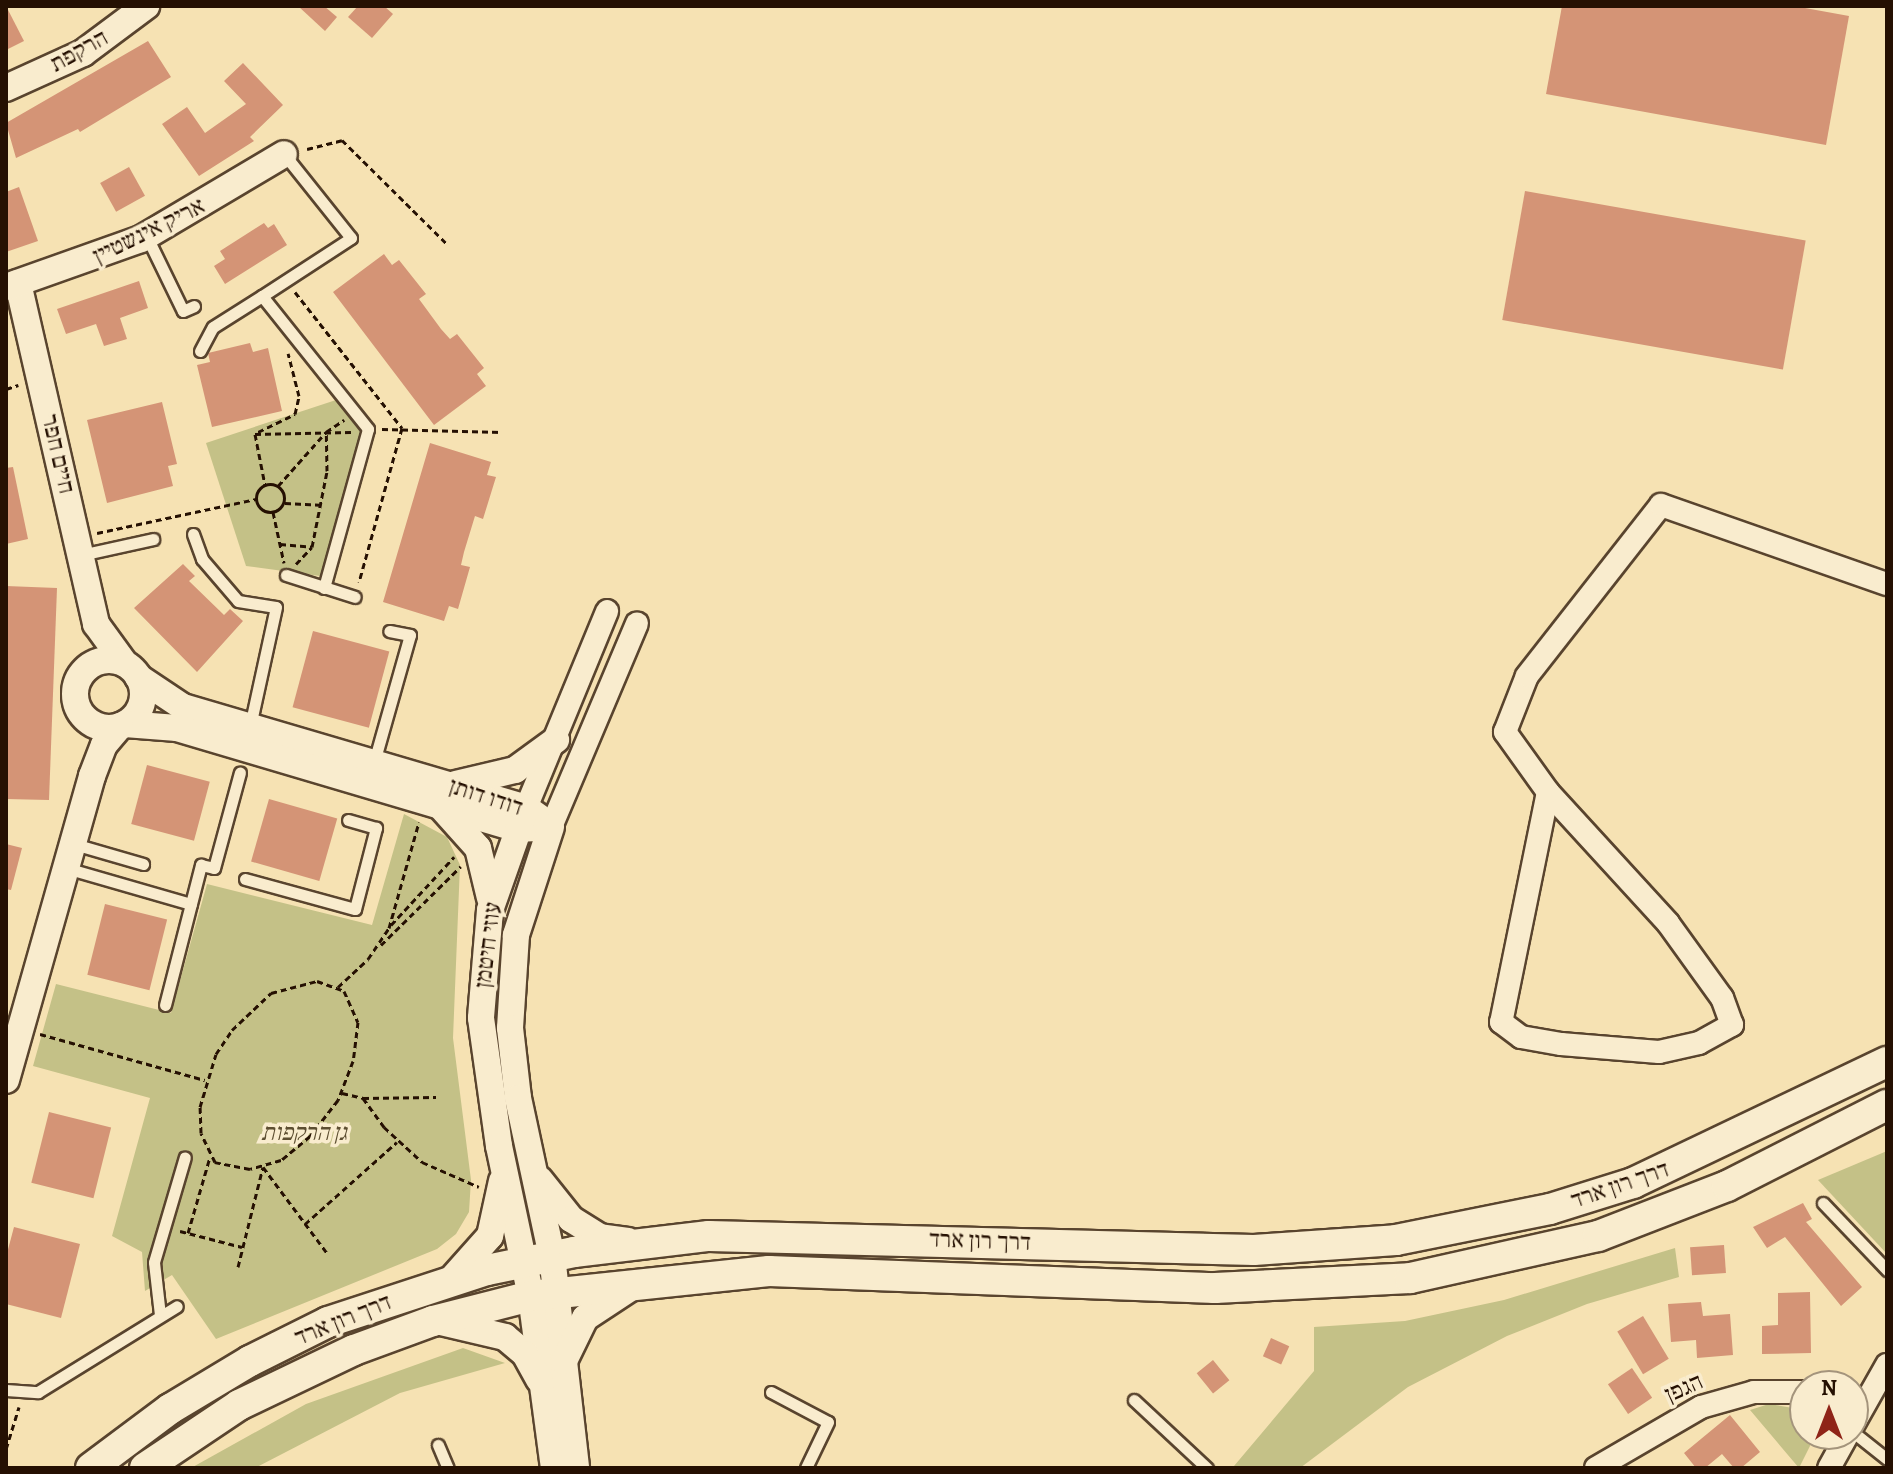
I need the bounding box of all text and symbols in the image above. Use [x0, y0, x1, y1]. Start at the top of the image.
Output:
street label: הרקפת [45, 23, 113, 79]
street label: אריק אינשטיין [88, 192, 210, 270]
street label: חיים חפר [35, 412, 81, 496]
street label: דודו דותן [445, 772, 527, 822]
street label: עוזי חיטמן [468, 900, 508, 990]
park label: גן הרקפות [261, 1119, 347, 1147]
street label: דרך רון ארד [1567, 1155, 1673, 1215]
street label: דרך רון ארד [929, 1225, 1031, 1257]
street label: דרך רון ארד [290, 1288, 396, 1352]
street label: הגפן [1661, 1367, 1707, 1409]
north arrow [1789, 1370, 1869, 1450]
text: N [1821, 1373, 1837, 1403]

